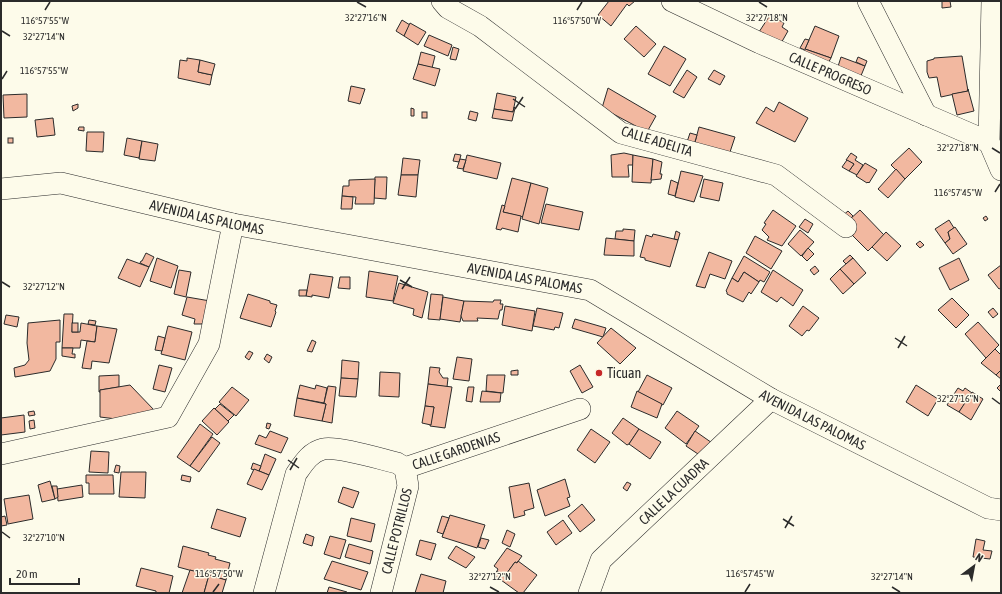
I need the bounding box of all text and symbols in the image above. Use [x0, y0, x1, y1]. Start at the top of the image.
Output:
text: 32°27'16"N [345, 12, 387, 23]
text: 32°27'18"N [746, 12, 788, 23]
text: 116°57'55"W [21, 15, 70, 26]
text: 116°57'50"W [553, 15, 602, 26]
text: 32°27'14"N [23, 31, 65, 42]
street label: CALLE PROGRESO [786, 48, 874, 98]
text: 116°57'55"W [20, 65, 69, 76]
street label: CALLE ADELITA [619, 123, 695, 160]
text: 32°27'18"N [937, 142, 979, 153]
text: 116°57'45"W [934, 187, 983, 198]
street label: AVENIDA LAS PALOMAS [148, 196, 265, 238]
street label: AVENIDA LAS PALOMAS [466, 259, 584, 296]
text: 32°27'12"N [23, 281, 65, 292]
place label: Ticuan [607, 365, 641, 381]
marker: Ticuan [594, 368, 604, 378]
street label: AVENIDA LAS PALOMAS [757, 386, 868, 453]
text: 32°27'16"N [937, 393, 979, 404]
street label: CALLE GARDENIAS [410, 428, 502, 473]
street label: CALLE LA CUADRA [636, 455, 712, 528]
street label: CALLE POTRILLOS [378, 486, 415, 576]
text: 32°27'10"N [23, 532, 65, 543]
north arrow [954, 546, 994, 586]
text: N [973, 551, 985, 564]
scale bar [10, 560, 79, 586]
text: 20 m [16, 567, 38, 581]
text: 116°57'50"W [195, 568, 244, 579]
text: 116°57'45"W [726, 568, 775, 579]
text: 32°27'12"N [469, 571, 511, 582]
text: 32°27'14"N [871, 571, 913, 582]

